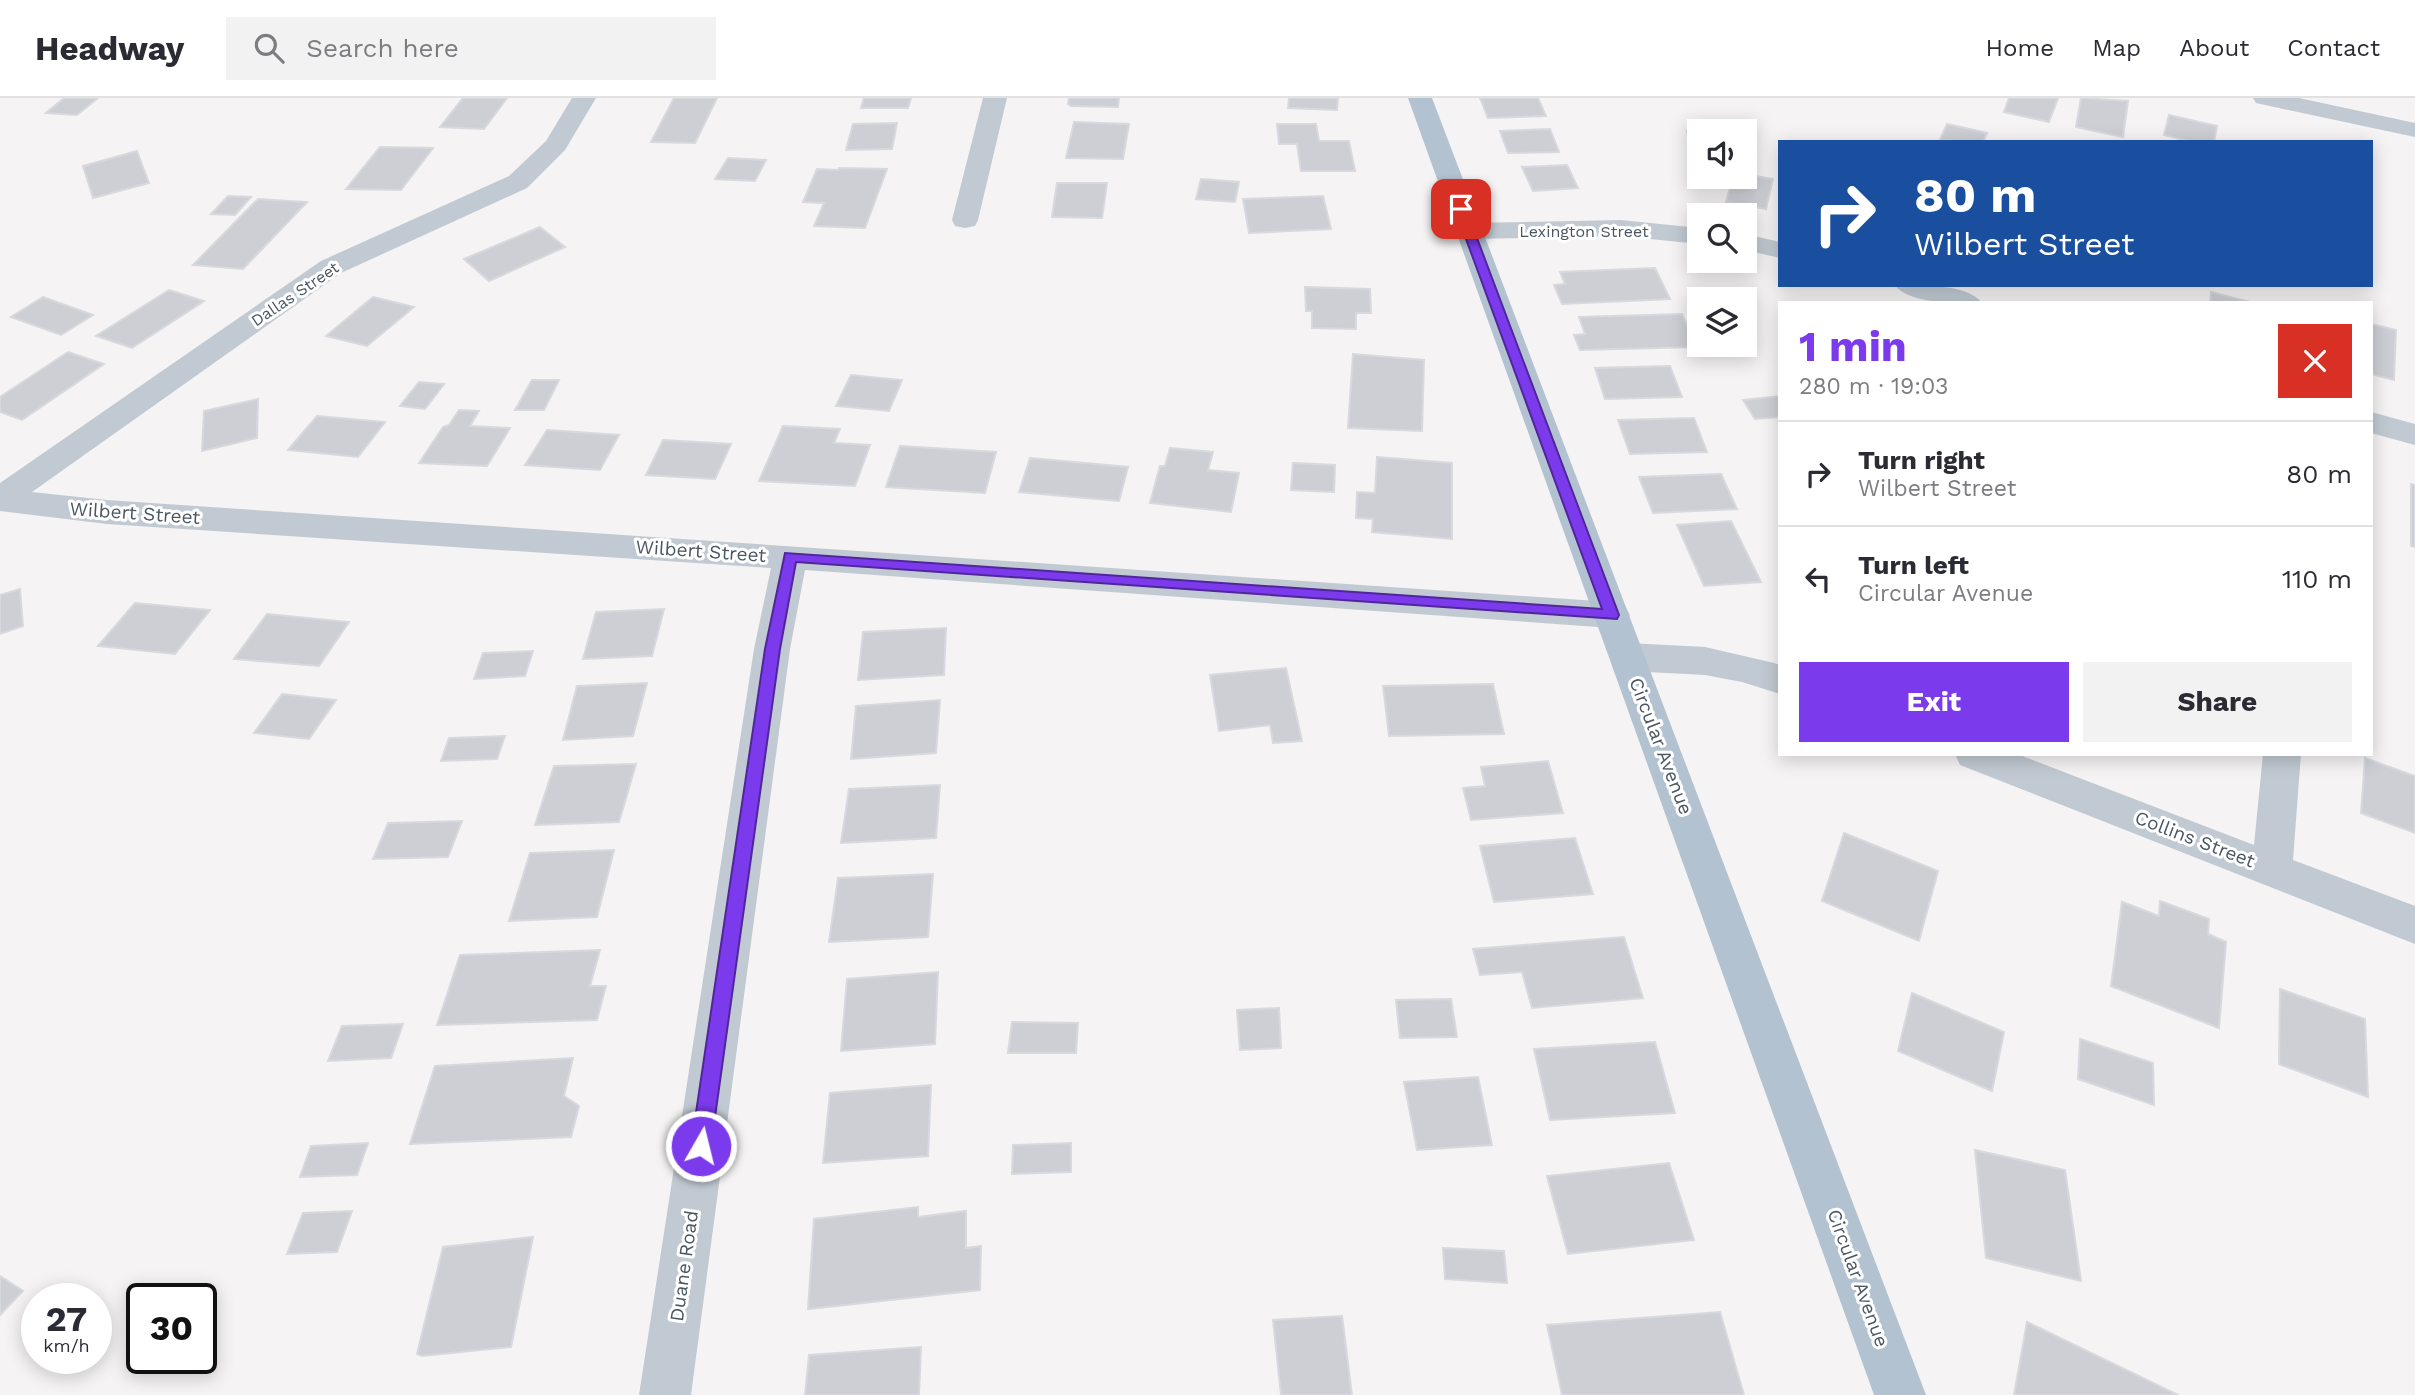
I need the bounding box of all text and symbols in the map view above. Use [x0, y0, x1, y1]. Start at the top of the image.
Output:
search box [226, 17, 716, 80]
text: Headway [35, 29, 184, 68]
icon: search [250, 29, 288, 67]
text: Search here [306, 33, 459, 63]
text: Home [1986, 34, 2054, 62]
text: Map [2092, 34, 2141, 62]
text: About [2179, 34, 2249, 62]
text: Contact [2287, 34, 2380, 62]
map controls [1687, 119, 1757, 357]
button: sound [1687, 119, 1757, 189]
text: 80 m [1914, 166, 2036, 224]
icon: right [1799, 168, 1890, 259]
pin [1431, 179, 1491, 239]
icon: arrive [1442, 190, 1480, 228]
button: search [1687, 203, 1757, 273]
street label: Lexington Street [1519, 222, 1649, 241]
text: Wilbert Street [1914, 225, 2134, 263]
street label: Dallas Street [248, 258, 343, 330]
button: layers [1687, 287, 1757, 357]
text: 1 min [1799, 322, 1907, 371]
button: close [2278, 324, 2352, 398]
text: 280 m · 19:03 [1799, 373, 1948, 400]
text: Turn right [1858, 445, 1985, 475]
icon: right [1799, 455, 1837, 493]
text: 80 m [2286, 459, 2352, 489]
text: Wilbert Street [1858, 475, 2016, 502]
street label: Wilbert Street [69, 497, 201, 529]
street label: Wilbert Street [635, 535, 767, 567]
text: Turn left [1858, 550, 1969, 580]
icon: left [1799, 560, 1837, 598]
text: 110 m [2282, 564, 2352, 594]
text: Circular Avenue [1858, 580, 2033, 607]
button: Exit [1799, 662, 2069, 742]
button: Share [2083, 662, 2352, 742]
street label: Circular Avenue [1624, 674, 1698, 818]
street label: Collins Street [2132, 806, 2258, 872]
position arrow [664, 1109, 738, 1183]
street label: Circular Avenue [1822, 1206, 1894, 1350]
street label: Duane Road [665, 1209, 703, 1323]
speed limit sign: 30 [126, 1283, 217, 1374]
text: 27 [46, 1298, 87, 1340]
text: km/h [43, 1335, 90, 1356]

